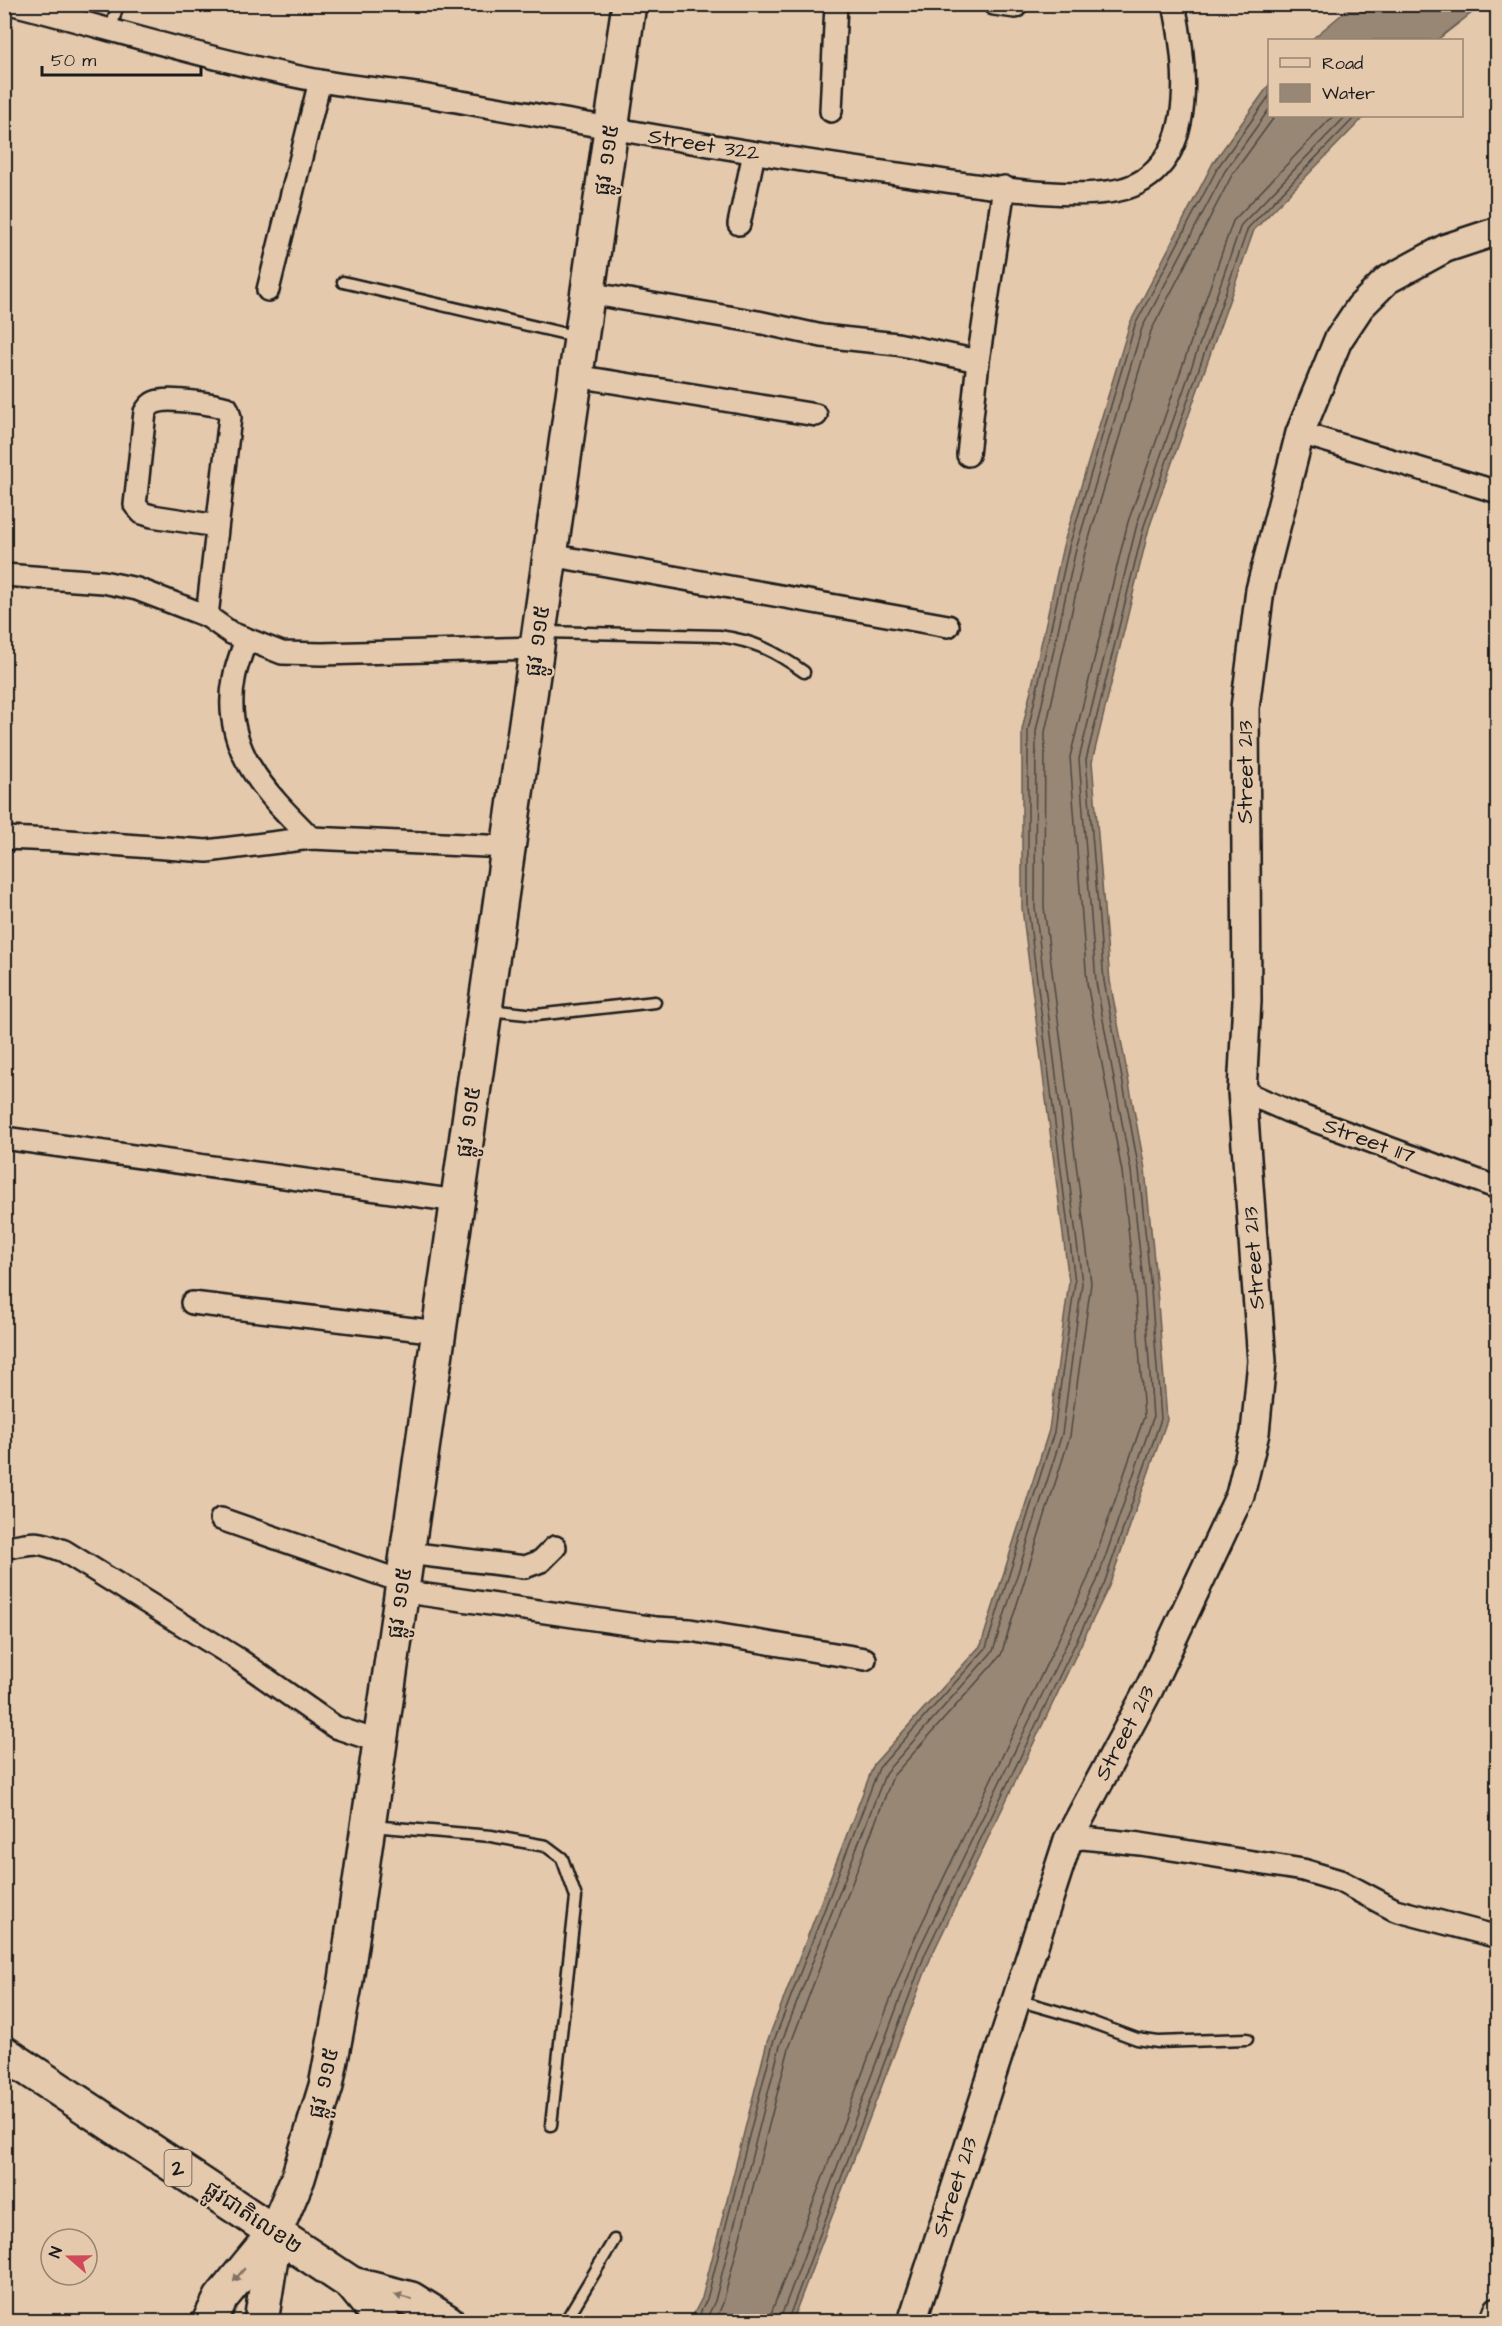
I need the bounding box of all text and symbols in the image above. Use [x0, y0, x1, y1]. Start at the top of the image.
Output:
scale bar [42, 39, 201, 77]
legend [1268, 39, 1463, 117]
text: 50 m [51, 48, 96, 73]
text: Road [1322, 51, 1363, 76]
text: Water [1322, 81, 1375, 106]
street label: Street 322 [646, 121, 763, 169]
street label: ផ្លូវ ១១៥ [587, 122, 631, 198]
street label: ផ្លូវ ១១៥ [518, 603, 562, 679]
street label: Street 213 [1230, 720, 1261, 824]
street label: ផ្លូវ ១១៥ [449, 1084, 493, 1160]
street label: Street 117 [1319, 1110, 1420, 1172]
street label: Street 213 [1235, 1205, 1273, 1311]
street label: ផ្លូវ ១១៥ [380, 1565, 424, 1641]
street label: Street 213 [1087, 1680, 1163, 1786]
street label: ផ្លូវ ១១៥ [301, 2044, 351, 2122]
street label: Street 213 [924, 2133, 986, 2241]
road number: 2 [164, 2150, 192, 2186]
street label: ផ្លូវជាតិលេខ២ [196, 2174, 308, 2265]
north arrow [39, 2227, 99, 2287]
text: N [44, 2244, 68, 2261]
one-way arrow [233, 2267, 246, 2283]
one-way arrow [394, 2292, 412, 2301]

